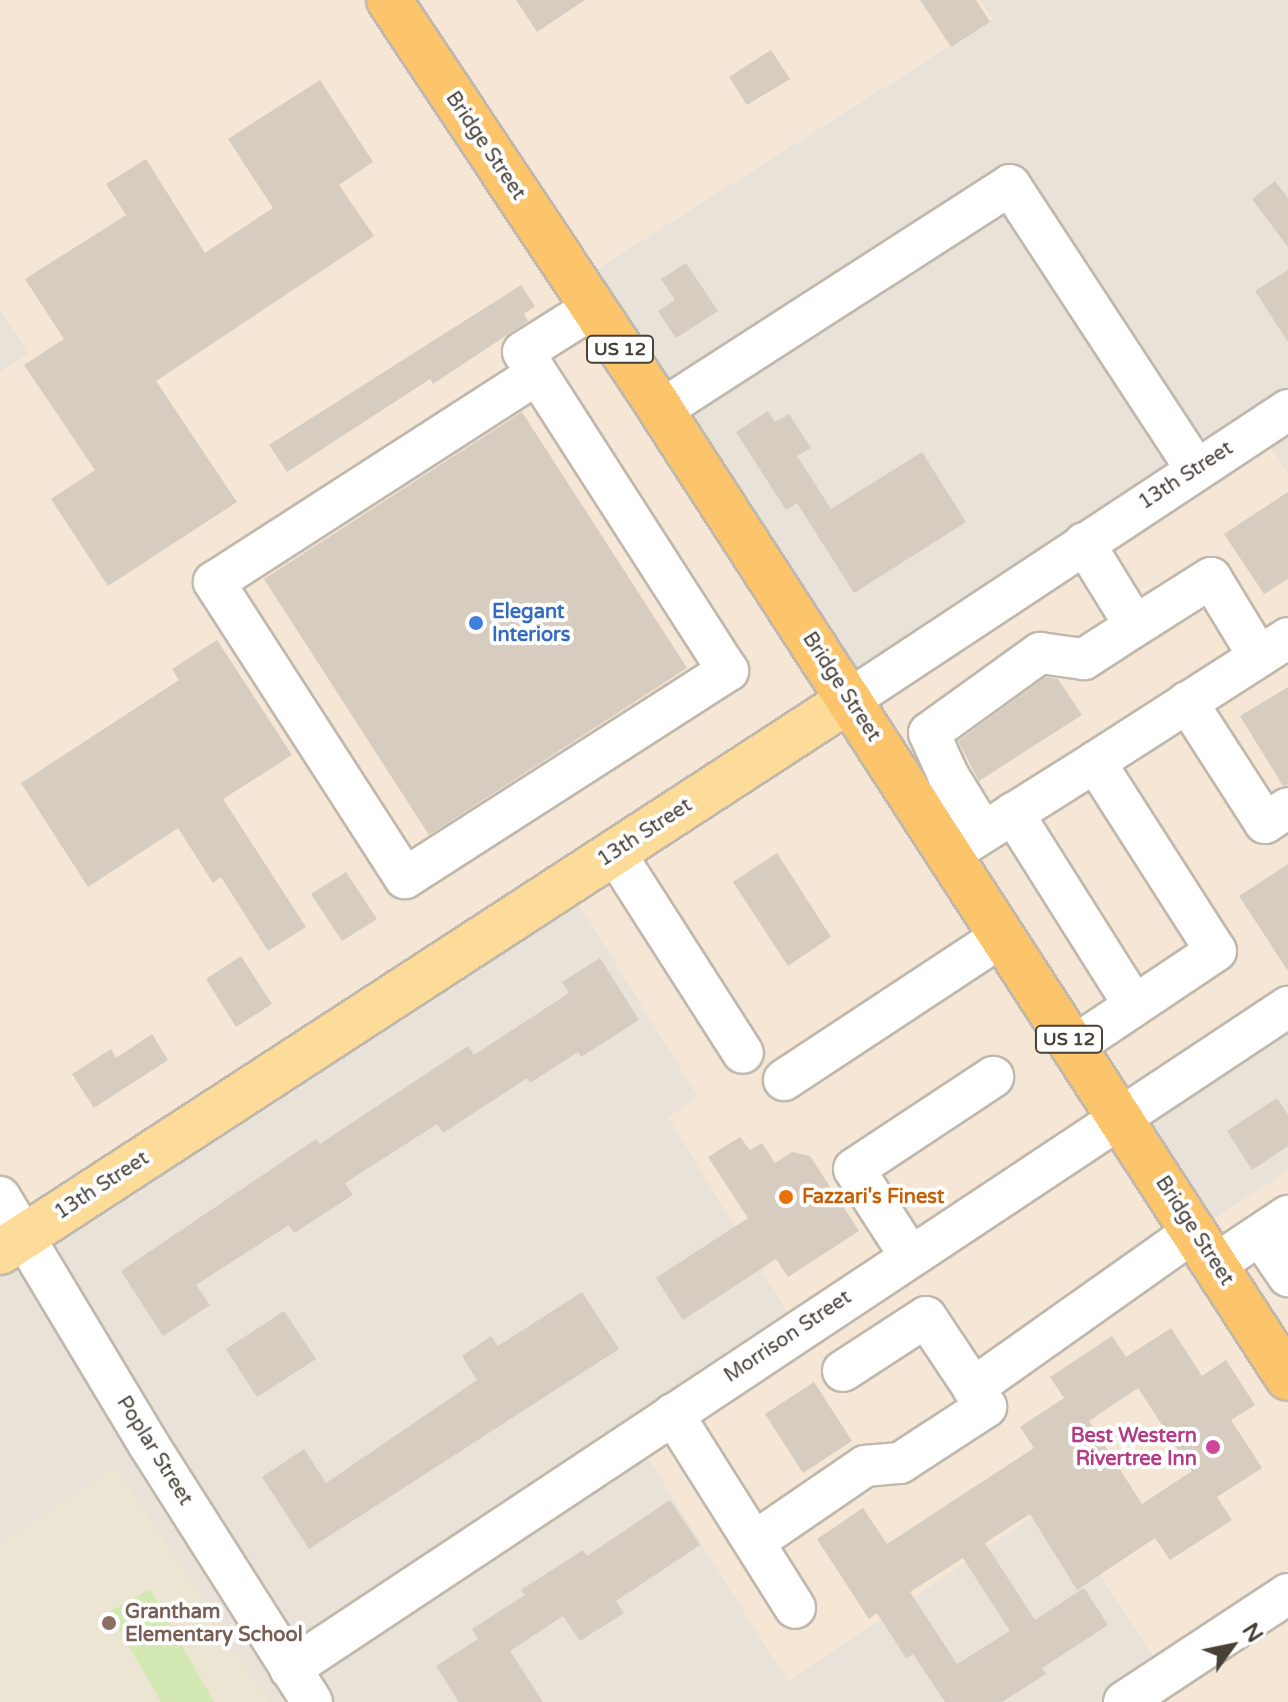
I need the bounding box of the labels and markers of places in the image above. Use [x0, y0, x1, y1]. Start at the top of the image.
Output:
place label: Elegant Interiors [492, 600, 570, 647]
marker: Elegant Interiors [467, 614, 485, 632]
place label: Fazzari's Finest [802, 1185, 944, 1209]
marker: Fazzari's Finest [777, 1188, 795, 1206]
place label: Best Western Rivertree Inn [1071, 1424, 1197, 1471]
marker: Best Western Rivertree Inn [1204, 1438, 1222, 1456]
place label: Grantham Elementary School [125, 1600, 303, 1647]
marker: Grantham Elementary School [100, 1614, 118, 1632]

